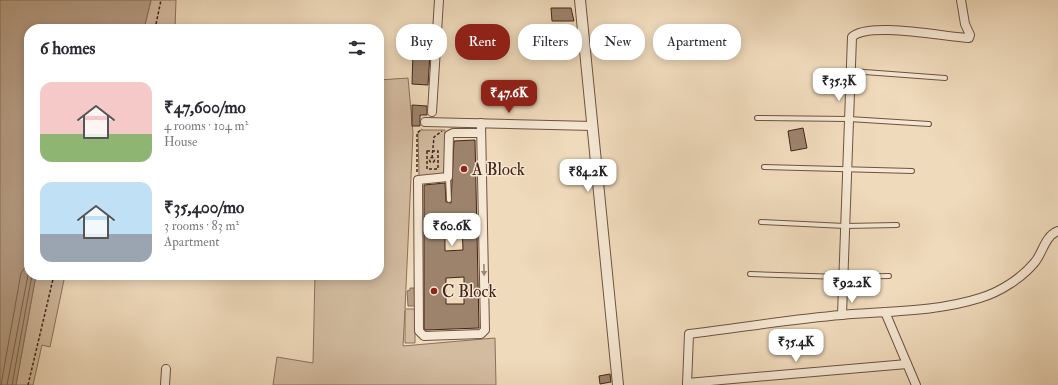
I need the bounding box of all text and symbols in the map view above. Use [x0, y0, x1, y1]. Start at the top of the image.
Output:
chip: Buy [396, 24, 447, 60]
chip: Rent [455, 24, 510, 60]
chip: Filters [518, 24, 582, 60]
chip: New [590, 24, 645, 60]
chip: Apartment [653, 24, 741, 60]
icon: filters [346, 37, 368, 59]
text: 6 homes [40, 38, 95, 59]
pin: ₹35.3K [806, 68, 872, 102]
text: ₹35.3K [822, 73, 856, 89]
pin: ₹47.6K [476, 80, 542, 114]
text: ₹47.6K [490, 85, 528, 101]
text: ₹47,600/mo [164, 97, 246, 118]
icon: home [72, 98, 120, 146]
text: 4 rooms · 104 m² [164, 118, 248, 134]
text: House [164, 134, 197, 150]
place label: A Block [471, 159, 525, 180]
pin: ₹84.2K [555, 159, 621, 193]
marker: A Block [459, 164, 469, 174]
text: ₹84.2K [568, 164, 608, 180]
text: ₹35,400/mo [164, 197, 244, 218]
icon: home [72, 198, 120, 246]
pin: ₹60.6K [419, 213, 485, 247]
text: 3 rooms · 83 m² [164, 218, 239, 234]
text: ₹60.6K [433, 218, 471, 234]
text: Apartment [164, 234, 220, 250]
one-way arrow [481, 264, 487, 277]
pin: ₹92.2K [819, 270, 885, 304]
text: ₹92.2K [833, 275, 871, 291]
place label: C Block [442, 281, 497, 302]
marker: C Block [429, 286, 439, 296]
pin: ₹35.4K [763, 329, 829, 363]
text: ₹35.4K [778, 334, 814, 350]

